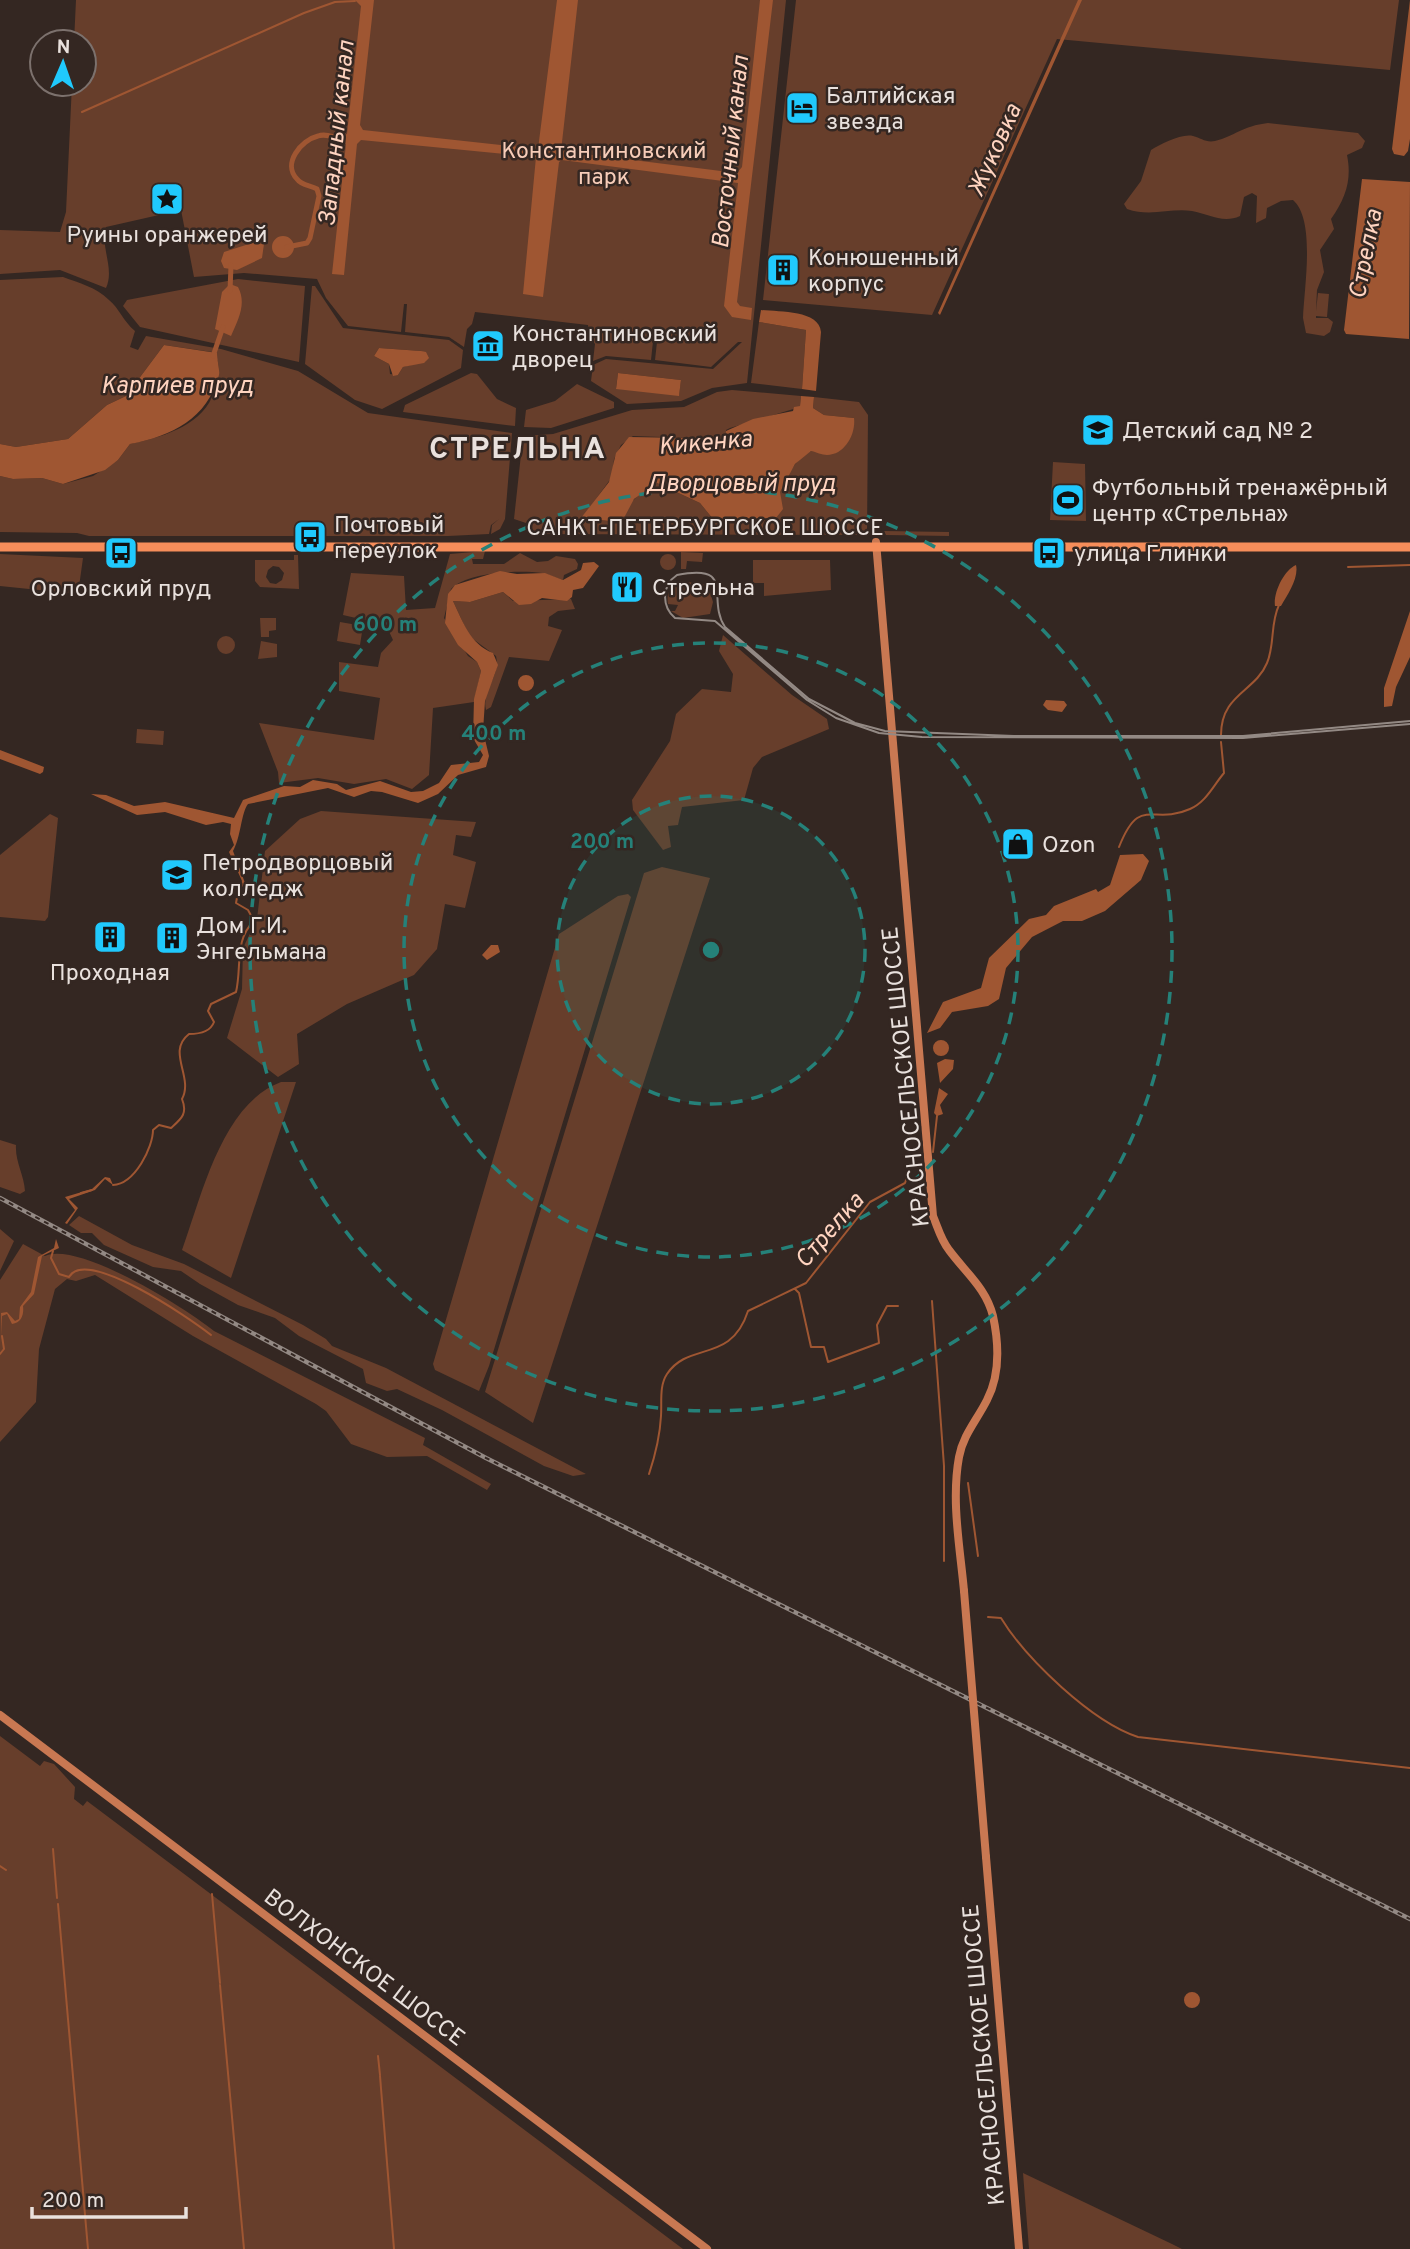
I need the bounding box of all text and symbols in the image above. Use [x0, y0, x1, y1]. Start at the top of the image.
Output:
north arrow [28, 28, 98, 98]
text: N [56, 36, 71, 60]
water label: Западный канал [313, 38, 363, 227]
water label: Восточный канал [707, 53, 757, 250]
place label: Балтийская звезда [826, 83, 955, 138]
hotel icon: Балтийская звезда [783, 89, 821, 127]
water label: Жуковка [962, 99, 1030, 202]
park label: Константиновский парк [501, 138, 707, 193]
place icon: Руины оранжерей [148, 180, 186, 218]
water label: Стрелка [1344, 206, 1390, 302]
place label: Руины оранжерей [66, 222, 268, 251]
place label: Конюшенный корпус [808, 245, 959, 300]
building icon: Конюшенный корпус [764, 251, 802, 289]
place label: Константиновский дворец [512, 321, 717, 376]
museum icon: Константиновский дворец [469, 327, 507, 365]
water label: Карпиев пруд [101, 372, 253, 402]
school or university icon: Детский сад № 2 [1079, 411, 1117, 449]
place label: Детский сад № 2 [1122, 418, 1313, 447]
water label: Кикенка [657, 425, 754, 463]
district label: СТРЕЛЬНА [429, 432, 607, 469]
water label: Дворцовый пруд [646, 470, 836, 500]
place label: Футбольный тренажёрный центр «Стрельна» [1092, 475, 1388, 530]
sports icon: Футбольный тренажёрный центр «Стрельна» [1049, 481, 1087, 519]
place label: Почтовый переулок [334, 512, 444, 567]
street label: САНКТ-ПЕТЕРБУРГСКОЕ ШОССЕ [526, 515, 884, 544]
bus stop icon: Почтовый переулок [291, 518, 329, 556]
bus stop icon: Орловский пруд [102, 534, 140, 572]
bus stop icon: улица Глинки [1030, 534, 1068, 572]
place label: улица Глинки [1074, 541, 1227, 570]
restaurant icon: Стрельна [608, 568, 646, 606]
place label: Стрельна [652, 575, 755, 604]
place label: Орловский пруд [31, 576, 211, 605]
text: 600 m [353, 612, 417, 639]
text: 400 m [462, 721, 526, 748]
shop icon: Ozon [999, 825, 1037, 863]
text: 200 m [570, 829, 634, 856]
place label: Ozon [1042, 832, 1095, 861]
place label: Петродворцовый колледж [202, 850, 393, 905]
school or university icon: Петродворцовый колледж [158, 856, 196, 894]
place label: Дом Г.И. Энгельмана [196, 913, 327, 968]
building icon: Проходная [91, 918, 129, 956]
building icon: Дом Г.И. Энгельмана [153, 919, 191, 957]
street label: КРАСНОСЕЛЬСКОЕ ШОССЕ [877, 925, 938, 1228]
centre of rings [699, 938, 723, 962]
place label: Проходная [50, 960, 170, 989]
water label: Стрелка [789, 1187, 872, 1275]
street label: ВОЛХОНСКОЕ ШОССЕ [257, 1884, 470, 2054]
street label: КРАСНОСЕЛЬСКОЕ ШОССЕ [958, 1903, 1013, 2206]
scale bar [32, 2176, 186, 2220]
text: 200 m [42, 2188, 104, 2215]

